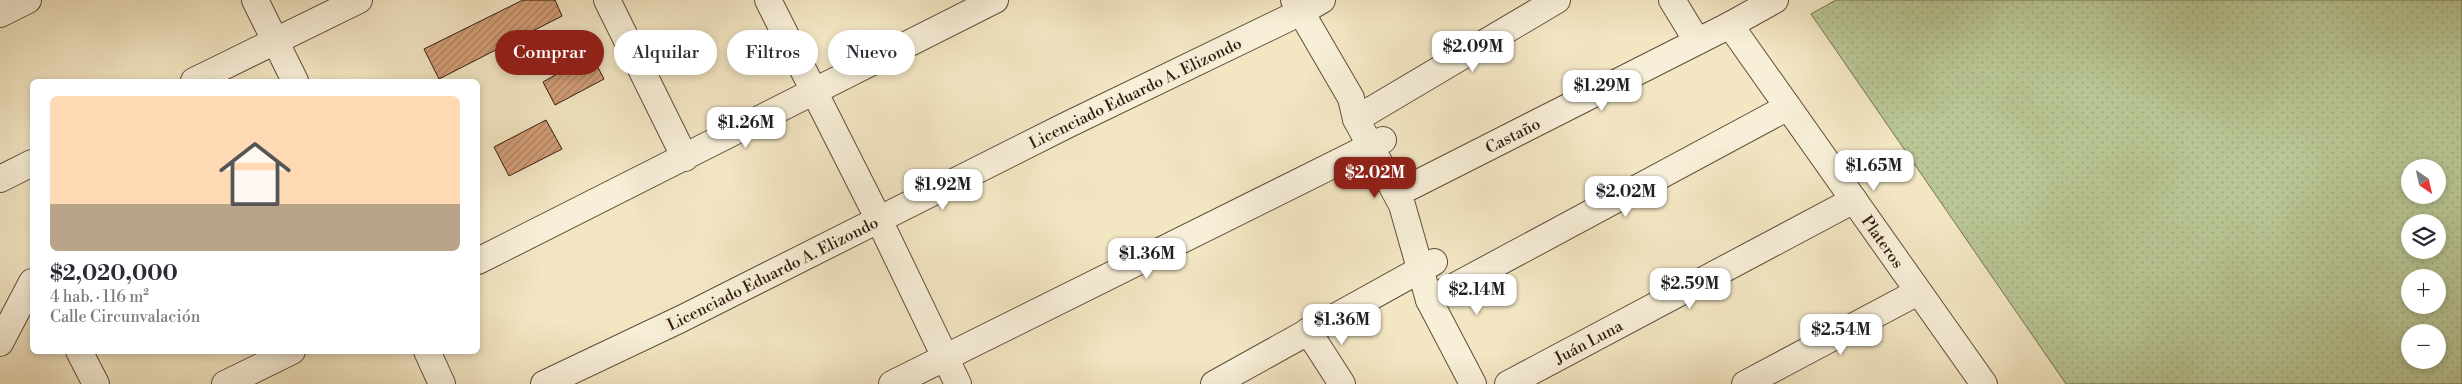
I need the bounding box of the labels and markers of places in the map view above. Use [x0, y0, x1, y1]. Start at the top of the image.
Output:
pin: $2.09M [1432, 30, 1514, 73]
pin: $1.29M [1561, 70, 1643, 112]
pin: $1.26M [705, 106, 787, 149]
pin: $1.65M [1833, 150, 1915, 192]
pin: $2.02M [1334, 156, 1416, 199]
pin: $1.92M [902, 168, 984, 211]
pin: $2.02M [1585, 176, 1667, 218]
pin: $1.36M [1106, 238, 1188, 280]
pin: $2.59M [1649, 268, 1731, 310]
pin: $2.14M [1436, 274, 1518, 316]
pin: $1.36M [1301, 304, 1383, 346]
pin: $2.54M [1800, 314, 1882, 356]

